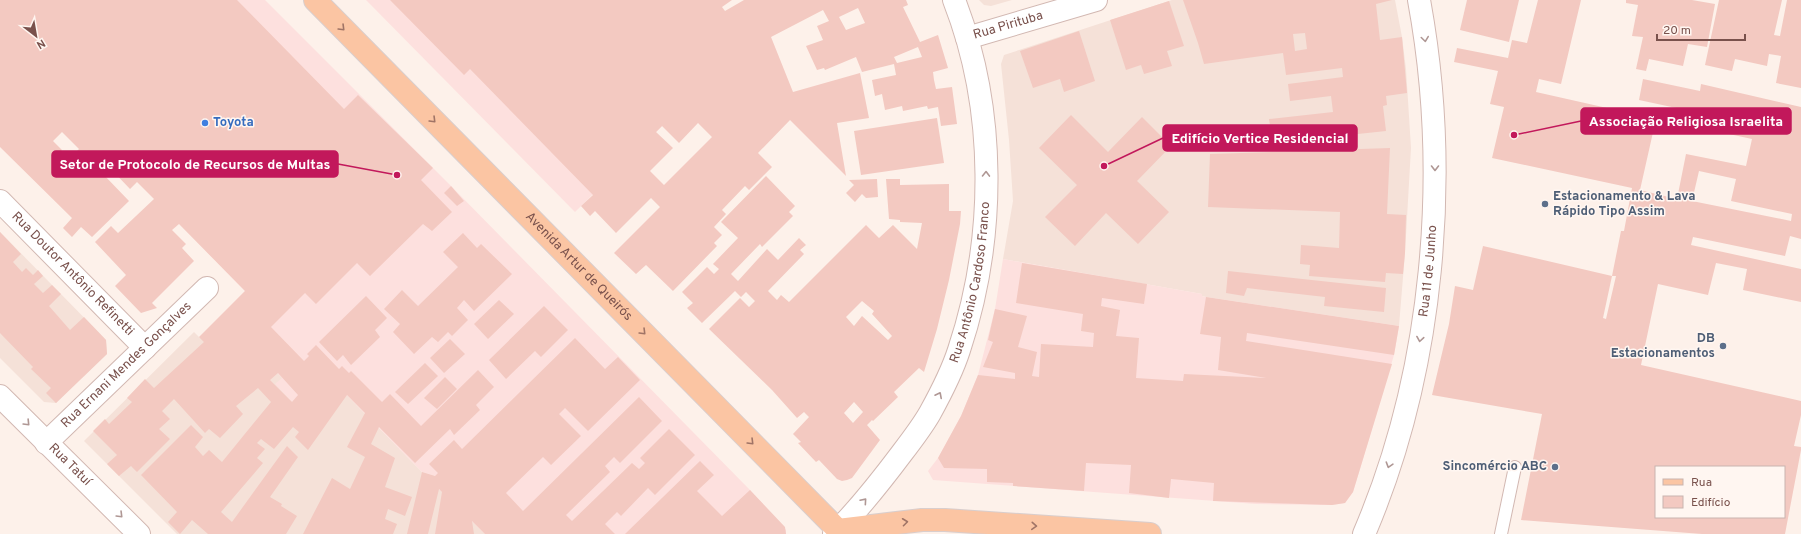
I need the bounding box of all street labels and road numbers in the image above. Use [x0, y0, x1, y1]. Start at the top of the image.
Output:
street label: Rua Pirituba [972, 8, 1045, 44]
street label: Rua Antônio Cardoso Franco [947, 201, 994, 366]
street label: Rua Doutor Antônio Refinetti [8, 209, 137, 340]
street label: Avenida Artur de Queirós [521, 209, 635, 325]
street label: Rua 11 de Junho [1416, 225, 1441, 318]
street label: Rua Ernani Mendes Gonçalves [58, 299, 195, 432]
street label: Rua Tatuí [45, 440, 96, 491]

